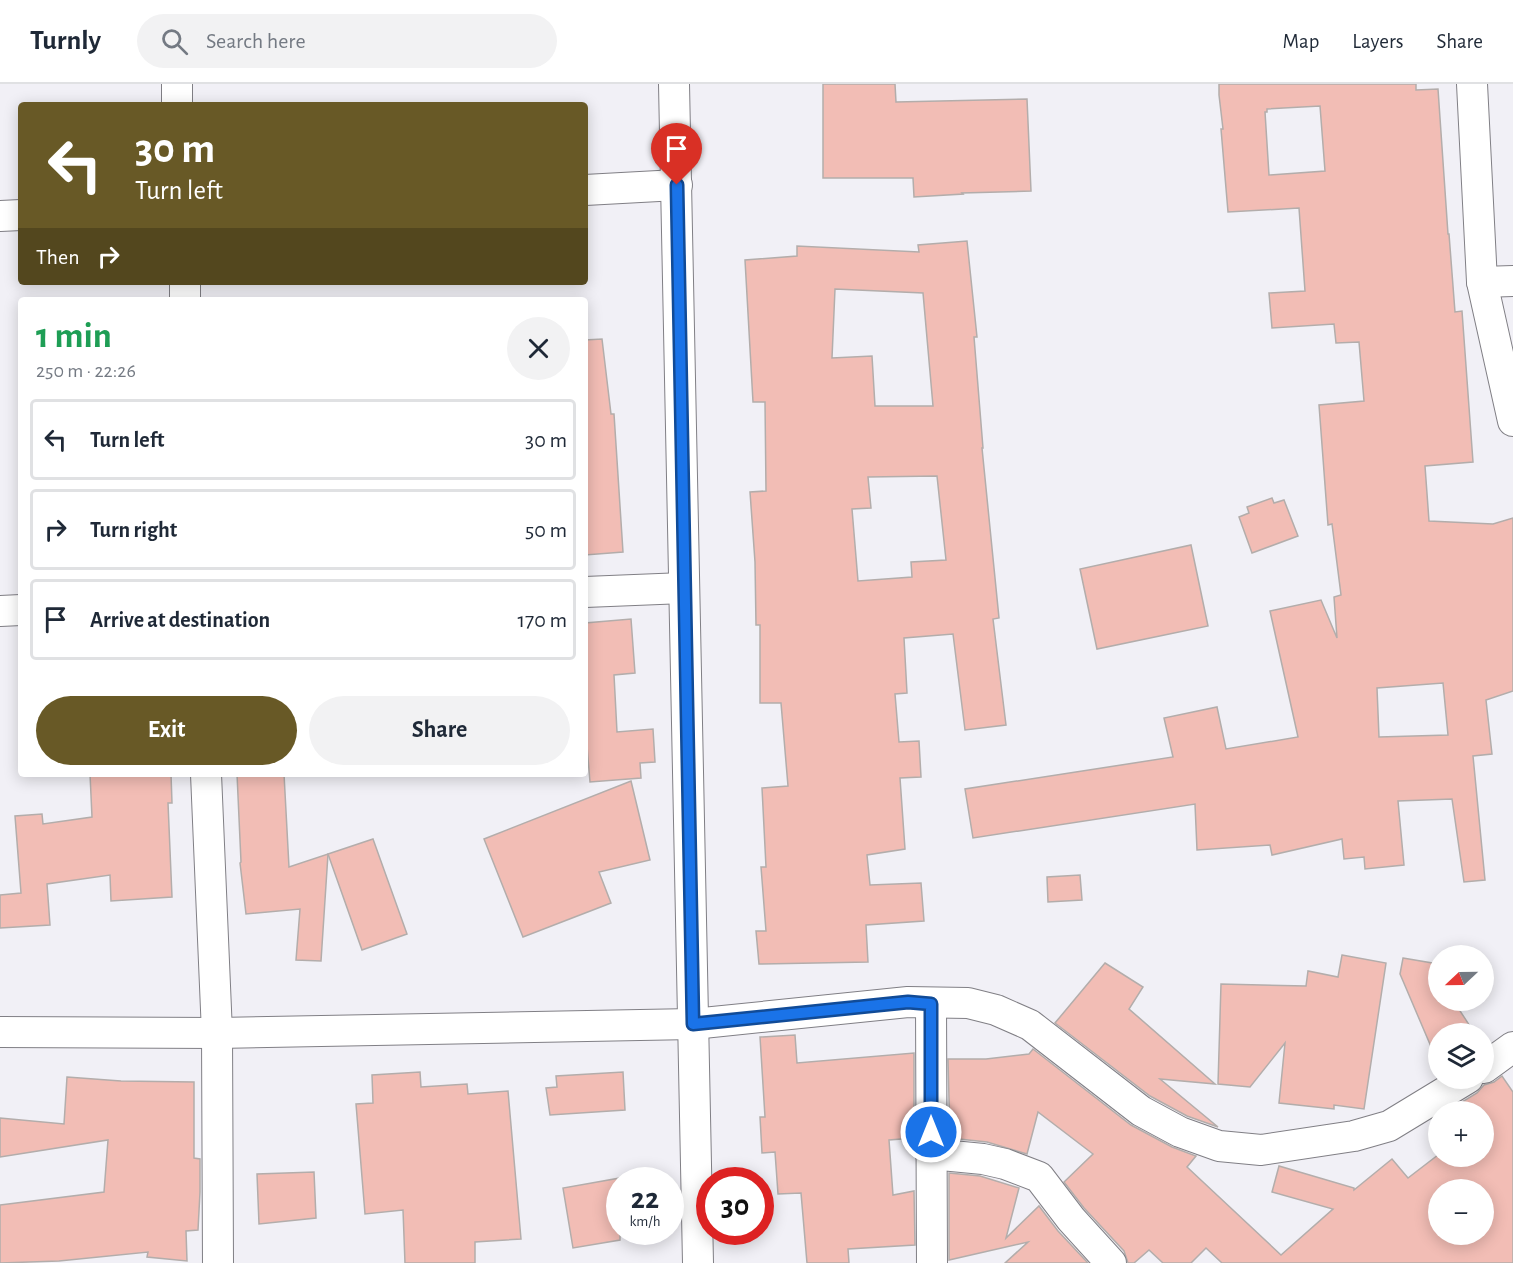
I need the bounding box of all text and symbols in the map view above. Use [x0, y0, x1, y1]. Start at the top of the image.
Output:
search box [137, 14, 557, 68]
icon: search [158, 25, 191, 58]
text: Turnly [30, 27, 101, 55]
text: Search here [206, 30, 306, 52]
text: Map [1283, 31, 1319, 52]
text: Layers [1352, 31, 1403, 52]
text: Share [1436, 31, 1483, 52]
pin [651, 123, 702, 185]
icon: left [36, 126, 114, 204]
text: 30 m [135, 128, 215, 170]
icon: arrive [660, 132, 693, 165]
text: Turn left [135, 177, 223, 204]
icon: right [92, 240, 125, 273]
text: Then [36, 246, 80, 268]
button: close [507, 317, 570, 380]
text: 1 min [36, 318, 112, 354]
text: 250 m · 22:26 [36, 361, 136, 381]
icon: left [39, 423, 72, 456]
text: Turn left [90, 429, 164, 451]
text: 30 m [525, 429, 567, 451]
icon: right [39, 513, 72, 546]
text: Turn right [90, 519, 177, 541]
text: 50 m [525, 519, 567, 541]
icon: arrive [39, 603, 72, 636]
text: Arrive at destination [90, 609, 270, 631]
text: 170 m [517, 609, 567, 631]
button: Exit [36, 696, 297, 765]
button: Share [309, 696, 570, 765]
north arrow [1428, 945, 1494, 1011]
map controls [1428, 945, 1494, 1245]
button: layers [1428, 1023, 1494, 1089]
position arrow [899, 1100, 963, 1164]
button: + [1428, 1101, 1494, 1167]
speed limit sign: 30 [696, 1167, 774, 1245]
button: − [1428, 1179, 1494, 1245]
text: 22 [631, 1184, 659, 1214]
text: km/h [630, 1214, 660, 1229]

